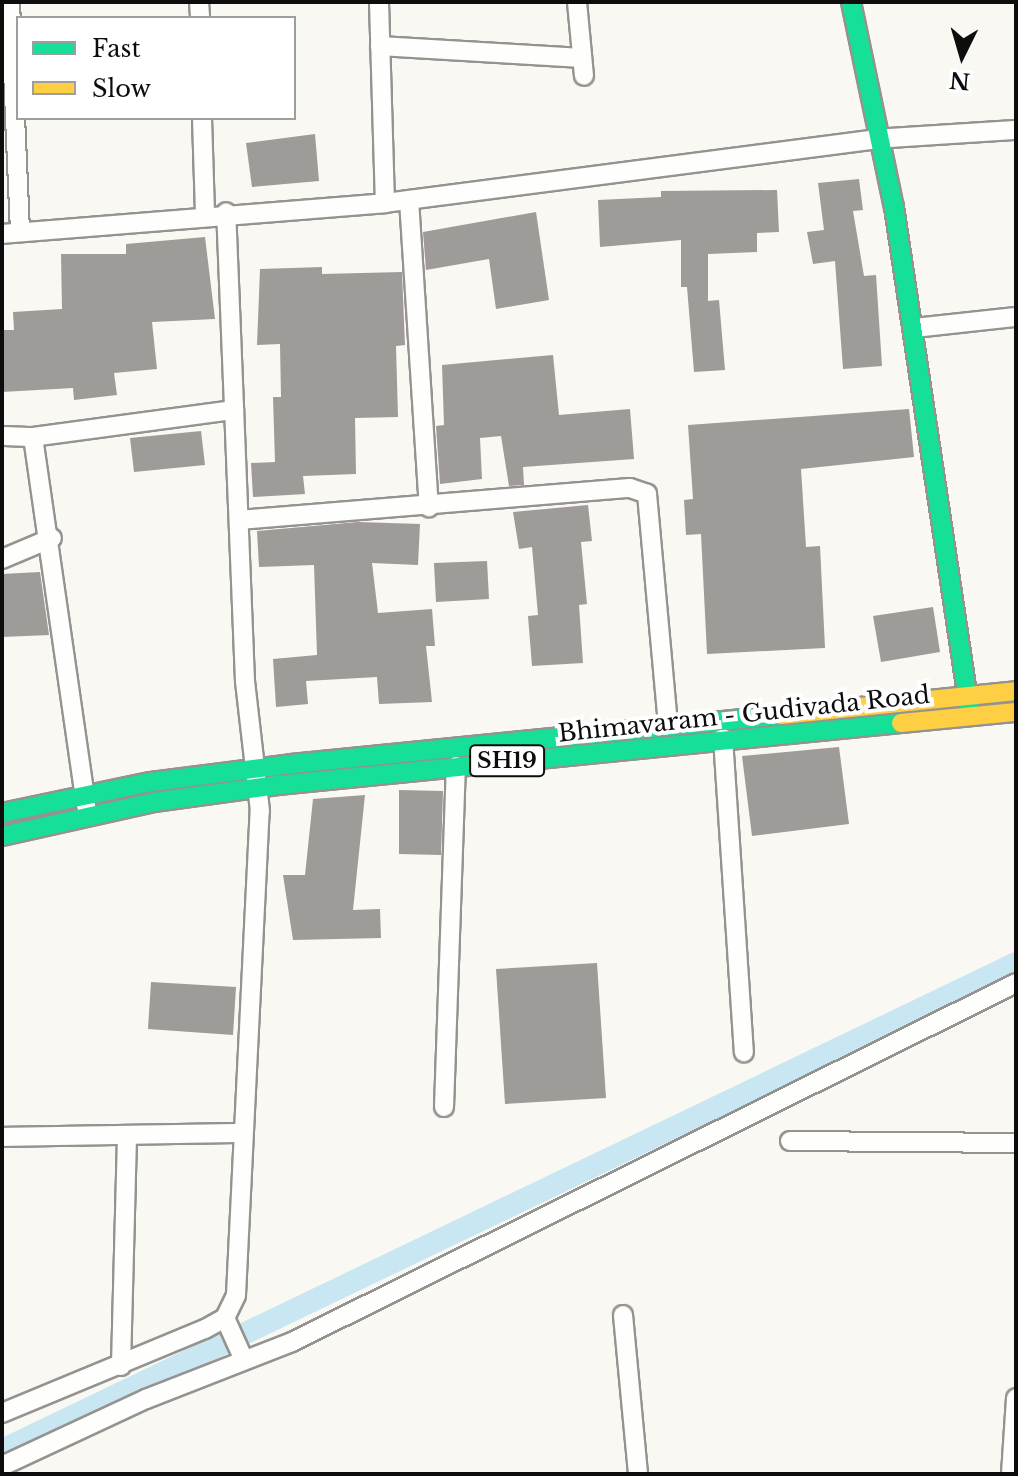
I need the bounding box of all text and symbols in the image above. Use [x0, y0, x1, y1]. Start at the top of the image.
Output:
legend [16, 16, 296, 120]
north arrow [922, 16, 1002, 96]
text: Fast [92, 34, 140, 63]
text: N [948, 66, 971, 95]
text: Slow [92, 74, 151, 103]
street label: Bhimavaram - Gudivada Road [557, 680, 931, 748]
road number: SH19 [469, 743, 545, 779]

